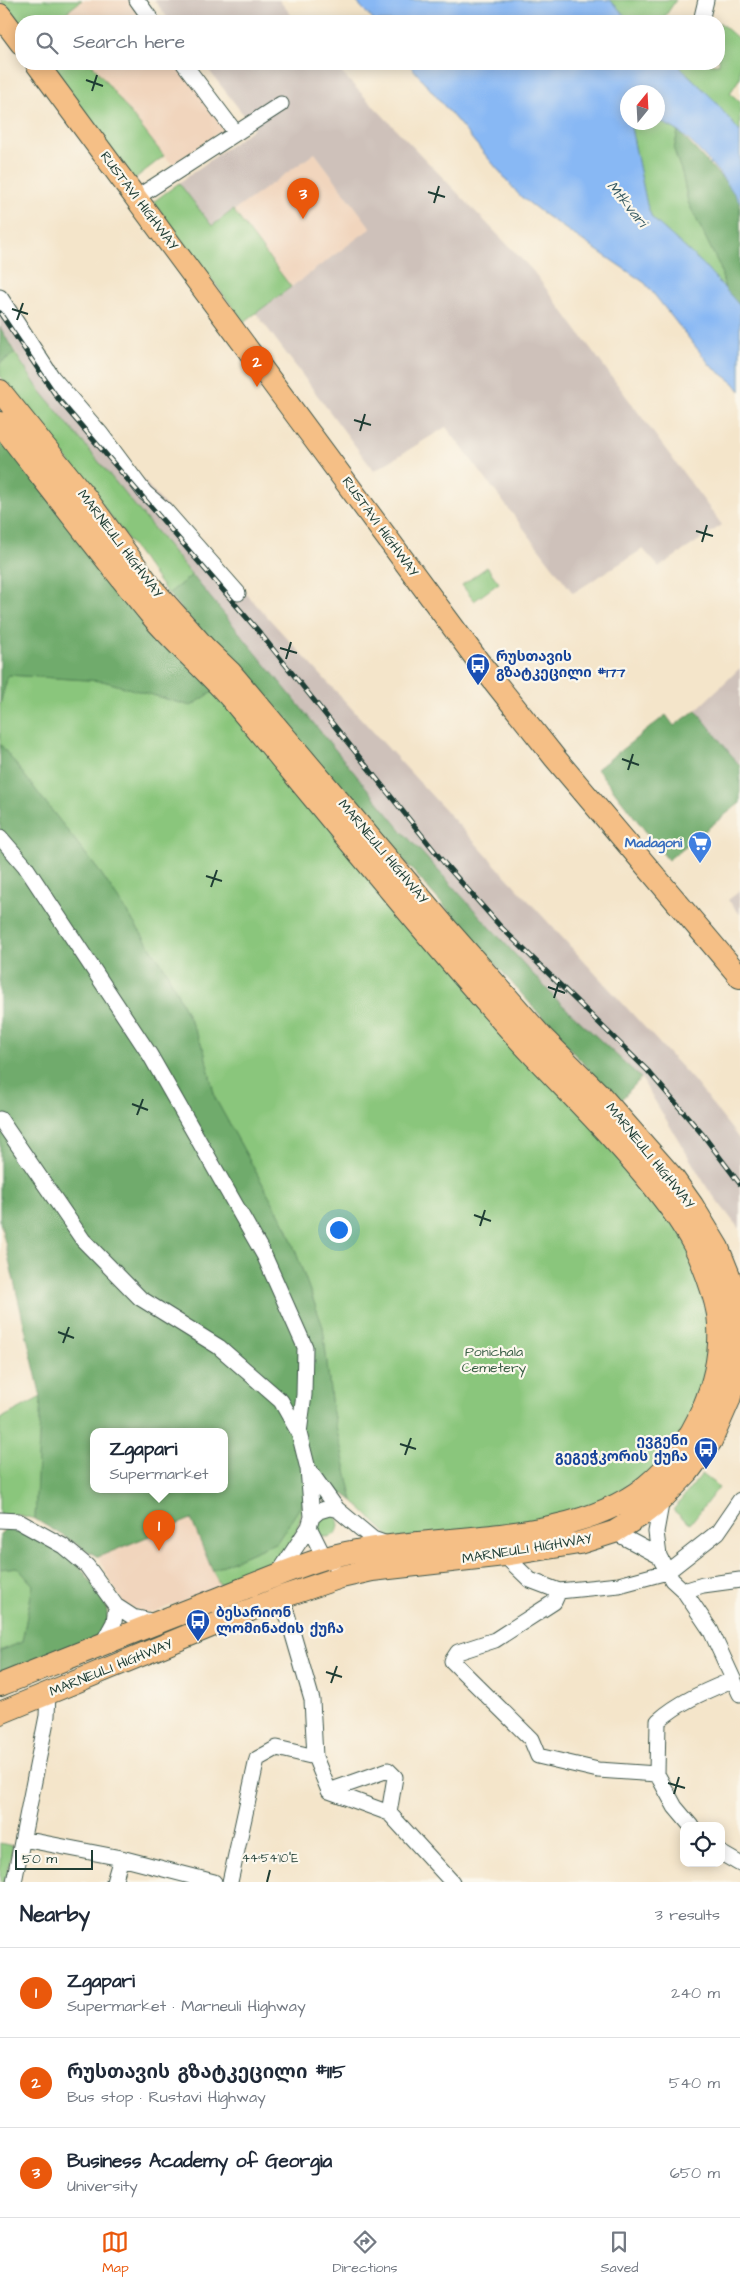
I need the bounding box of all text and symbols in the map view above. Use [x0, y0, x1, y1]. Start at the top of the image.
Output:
search box [15, 15, 725, 70]
icon: search [33, 29, 61, 57]
text: Search here [73, 29, 185, 56]
north arrow [620, 85, 665, 130]
street label: RUSTAVI HIGHWAY [95, 147, 183, 255]
water label: Mtkvari [602, 177, 653, 233]
pin: 3 [287, 178, 319, 219]
pin: 2 [241, 346, 273, 387]
street label: RUSTAVI HIGHWAY [337, 473, 423, 582]
street label: MARNEULI HIGHWAY [73, 486, 168, 603]
place label: რუსთავის გზატკეცილი #177 [496, 647, 626, 683]
bus stop icon: რუსთავის გზატკეცილი #177 [465, 652, 491, 686]
street label: MARNEULI HIGHWAY [333, 795, 433, 909]
supermarket icon: Madagoni [687, 830, 713, 864]
place label: Madagoni [625, 833, 683, 854]
street label: MARNEULI HIGHWAY [601, 1099, 699, 1214]
your location [326, 1217, 352, 1243]
park label: Ponichala Cemetery [462, 1342, 527, 1378]
popup [90, 1428, 228, 1493]
place label: ევგენი გეგეჭკორის ქუჩა [555, 1431, 688, 1467]
text: Zgapari [109, 1436, 177, 1463]
bus stop icon: ევგენი გეგეჭკორის ქუჩა [693, 1436, 719, 1470]
text: Supermarket [109, 1463, 209, 1485]
pin: 1 [143, 1510, 175, 1551]
street label: MARNEULI HIGHWAY [461, 1529, 594, 1569]
place label: ბესარიონ ლომინაძის ქუჩა [216, 1603, 344, 1639]
bus stop icon: ბესარიონ ლომინაძის ქუჩა [185, 1608, 211, 1642]
street label: MARNEULI HIGHWAY [46, 1634, 176, 1702]
map controls [680, 1822, 725, 1867]
button: locate [680, 1822, 725, 1867]
scale bar [15, 1847, 92, 1870]
text: 50 m [22, 1849, 57, 1869]
text: 44°54'10"E [242, 1850, 298, 1867]
text: Nearby [20, 1900, 90, 1929]
text: 3 results [655, 1904, 720, 1926]
text: Zgapari [67, 1968, 135, 1995]
text: 1 [35, 1982, 37, 2004]
text: 240 m [671, 1982, 720, 2004]
text: Supermarket · Marneuli Highway [67, 1995, 306, 2017]
text: რუსთავის გზატკეცილი #115 [67, 2059, 345, 2086]
text: 2 [31, 2072, 41, 2094]
text: 540 m [669, 2072, 720, 2094]
text: Bus stop · Rustavi Highway [67, 2086, 266, 2108]
text: Business Academy of Georgia [67, 2148, 332, 2175]
text: 3 [32, 2162, 40, 2184]
text: 650 m [670, 2162, 720, 2184]
text: University [67, 2175, 138, 2197]
tab: Map [101, 2228, 129, 2278]
tab: Directions [332, 2228, 397, 2278]
tab: Saved [600, 2228, 639, 2278]

